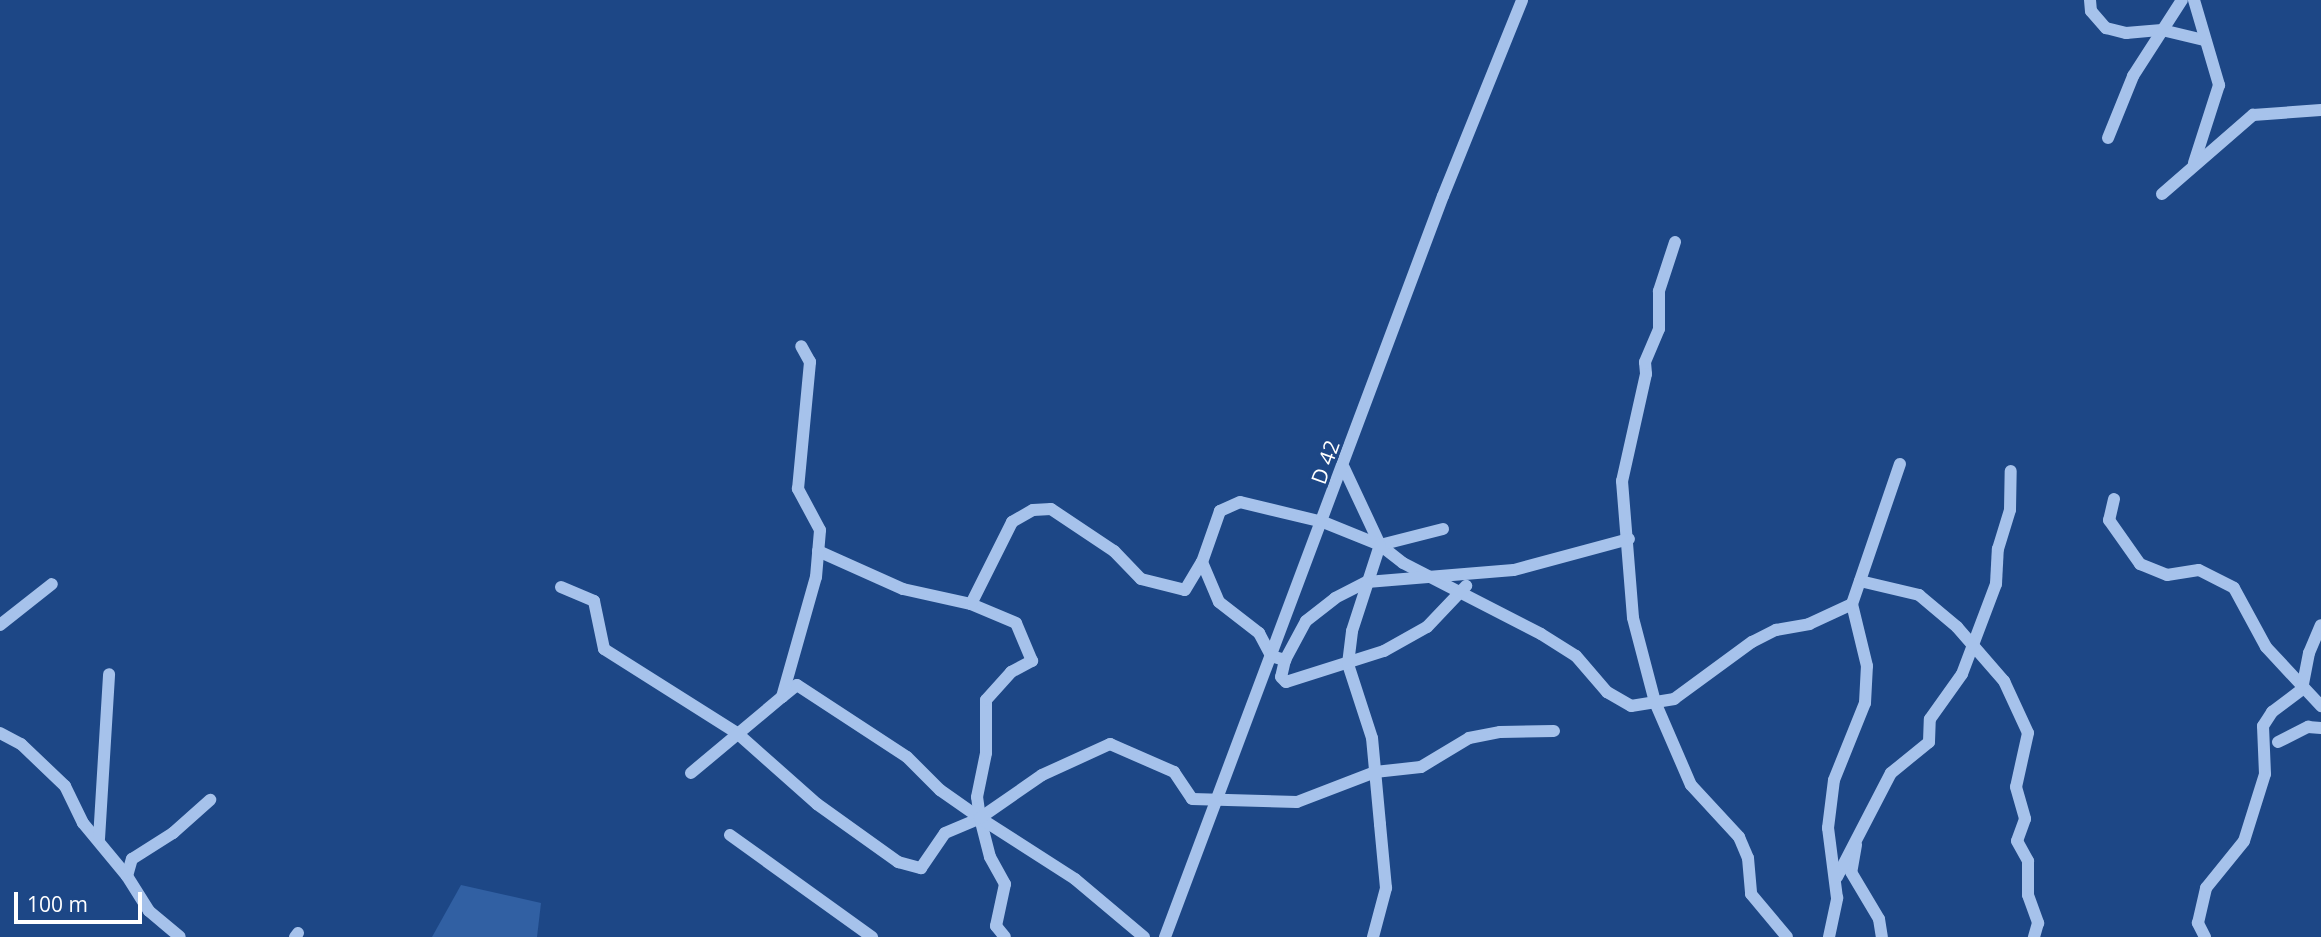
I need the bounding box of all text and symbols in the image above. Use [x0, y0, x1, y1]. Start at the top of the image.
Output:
street label: D 42 [1306, 437, 1344, 487]
scale bar [18, 878, 145, 922]
text: 100 m [27, 890, 88, 918]

